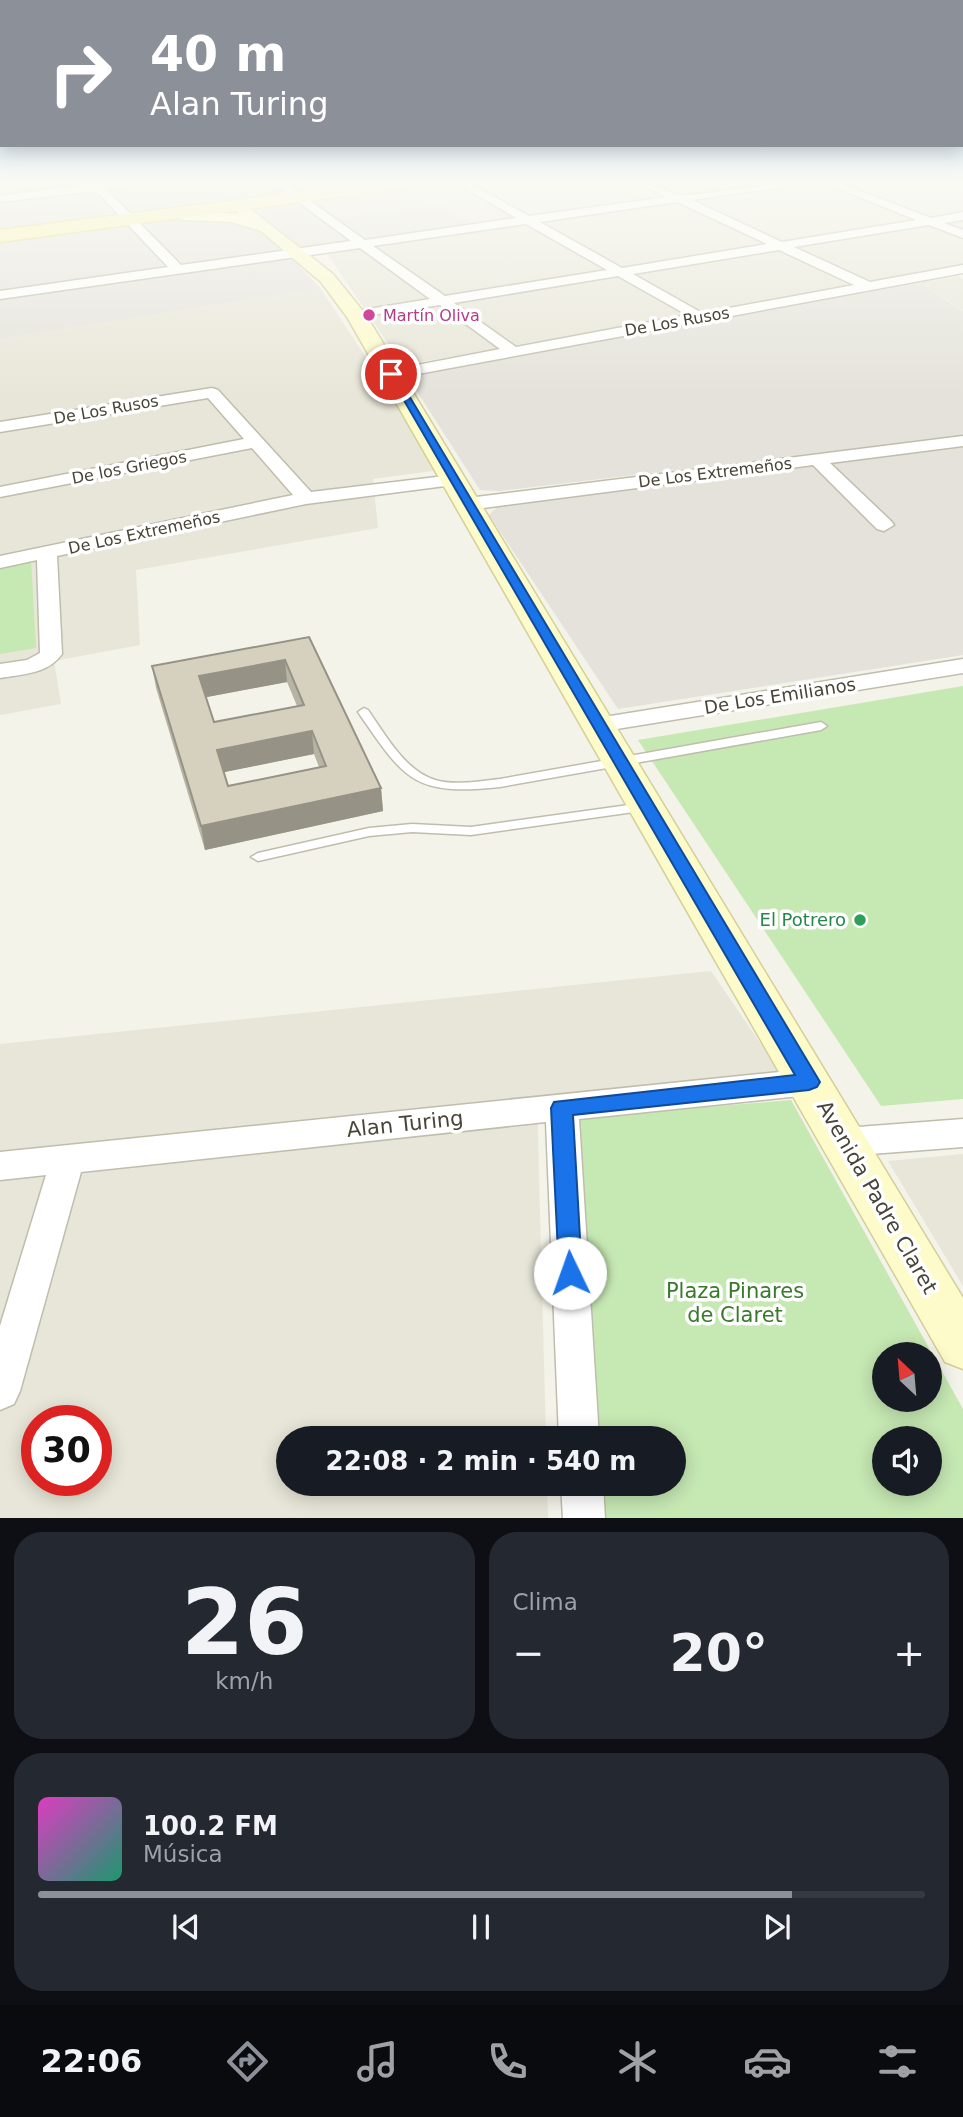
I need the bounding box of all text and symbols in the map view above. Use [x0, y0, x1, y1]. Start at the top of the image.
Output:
text: 40 m [150, 26, 286, 83]
icon: right [35, 28, 126, 119]
text: Alan Turing [150, 85, 328, 123]
street label: De Los Rusos [623, 303, 731, 340]
place label: Martín Oliva [383, 306, 480, 325]
marker: Martín Oliva [361, 307, 377, 323]
pin [361, 344, 421, 404]
icon: arrive [372, 355, 410, 393]
street label: De Los Rusos [52, 391, 160, 428]
street label: De los Griegos [70, 447, 188, 488]
street label: De Los Extremeños [637, 454, 793, 491]
street label: De Los Extremeños [66, 507, 222, 558]
street label: De Los Emilianos [703, 673, 857, 718]
place label: El Potrero [760, 909, 846, 930]
marker: El Potrero [852, 912, 868, 928]
street label: Avenida Padre Claret [812, 1096, 942, 1298]
street label: Alan Turing [346, 1106, 464, 1142]
position arrow [533, 1236, 607, 1310]
park label: Plaza Pinares de Claret [666, 1279, 804, 1327]
north arrow [872, 1342, 942, 1412]
map controls [872, 1342, 942, 1496]
speed limit sign: 30 [21, 1405, 112, 1496]
button: sound [872, 1426, 942, 1496]
text: 22:08 · 2 min · 540 m [326, 1446, 636, 1476]
text: 26 [181, 1570, 308, 1675]
text: Clima [513, 1589, 578, 1615]
text: 20° [670, 1623, 768, 1683]
text: − [513, 1631, 544, 1675]
text: + [893, 1631, 925, 1675]
text: km/h [215, 1668, 273, 1694]
text: 100.2 FM [143, 1811, 278, 1841]
text: Música [143, 1841, 223, 1867]
icon: previous [167, 1908, 205, 1946]
icon: pause [462, 1908, 500, 1946]
icon: next [758, 1908, 796, 1946]
icon: directions [223, 2037, 272, 2086]
icon: music [353, 2037, 402, 2086]
icon: phone [483, 2037, 532, 2086]
icon: climate [613, 2037, 662, 2086]
icon: car [743, 2037, 792, 2086]
icon: filters [873, 2037, 922, 2086]
text: 22:06 [41, 2042, 142, 2080]

